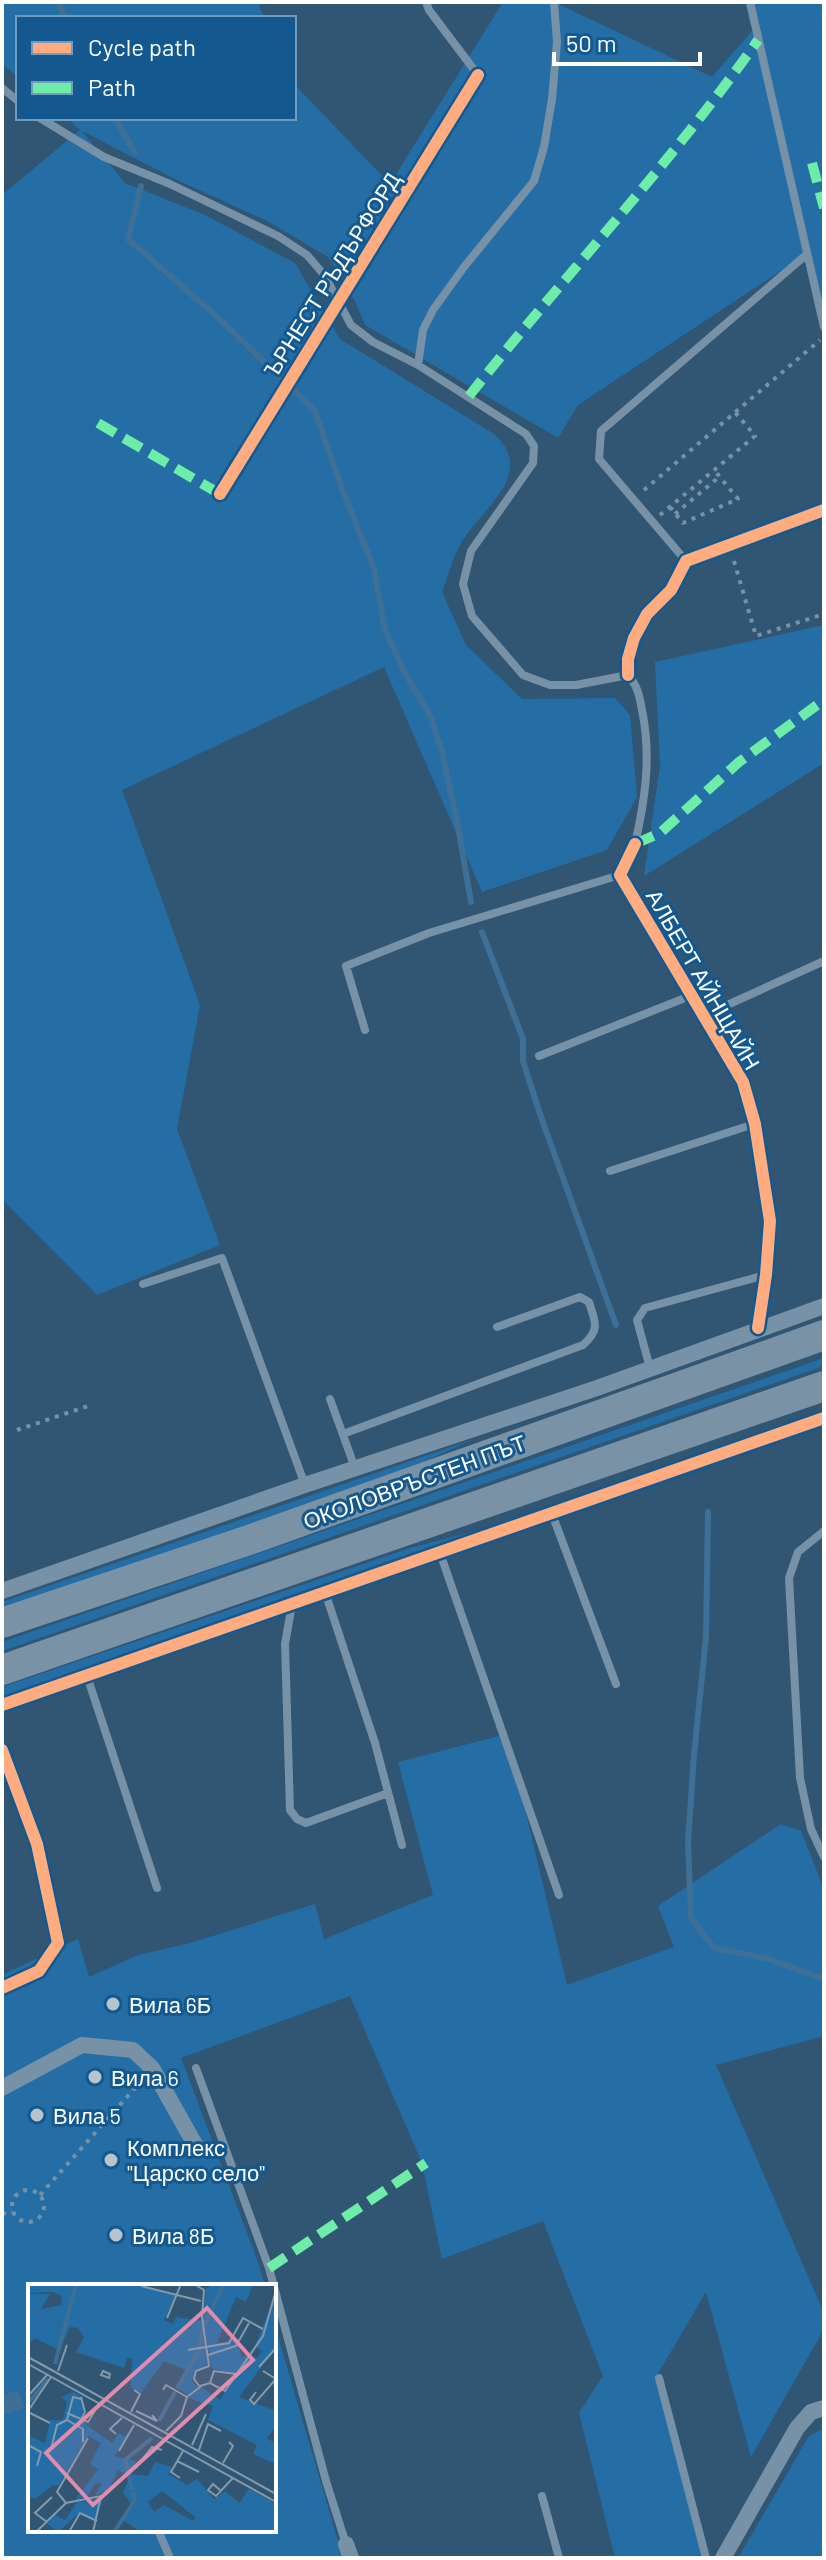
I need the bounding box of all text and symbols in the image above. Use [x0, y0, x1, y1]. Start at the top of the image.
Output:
legend [16, 16, 296, 120]
scale bar [554, 16, 700, 66]
text: 50 m [566, 28, 617, 57]
text: Cycle path [88, 32, 196, 61]
text: Path [88, 72, 136, 101]
street label: ЪРНЕСТ РЪДЪРФОРД [257, 167, 406, 382]
street label: АЛБЕРТ АЙНЩАЙН [641, 884, 766, 1074]
street label: ОКОЛОВРЪСТЕН ПЪТ [299, 1429, 529, 1533]
place label: Вила 6Б [129, 1991, 211, 2017]
marker: Вила 6Б [104, 1995, 122, 2013]
place label: Вила 6 [111, 2064, 179, 2090]
marker: Вила 6 [86, 2068, 104, 2086]
place label: Вила 5 [53, 2102, 121, 2128]
marker: Вила 5 [28, 2106, 46, 2124]
place label: Комплекс "Царско село" [127, 2134, 265, 2186]
marker: Комплекс "Царско село" [102, 2151, 120, 2169]
place label: Вила 8Б [132, 2222, 214, 2248]
marker: Вила 8Б [107, 2226, 125, 2244]
inset map [28, 2284, 276, 2532]

